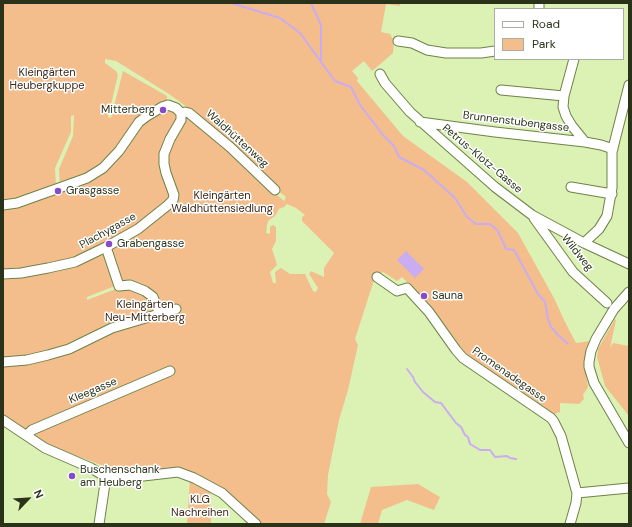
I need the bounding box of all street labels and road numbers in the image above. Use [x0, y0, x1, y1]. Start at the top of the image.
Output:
street label: Waldhüttenweg [203, 107, 271, 171]
street label: Brunnenstubengasse [462, 109, 570, 135]
street label: Petrus-Klotz-Gasse [439, 122, 525, 196]
street label: Plachygasse [77, 210, 139, 252]
street label: Wildweg [558, 232, 596, 274]
street label: Promenadegasse [469, 344, 549, 406]
street label: Kleegasse [67, 375, 119, 407]

